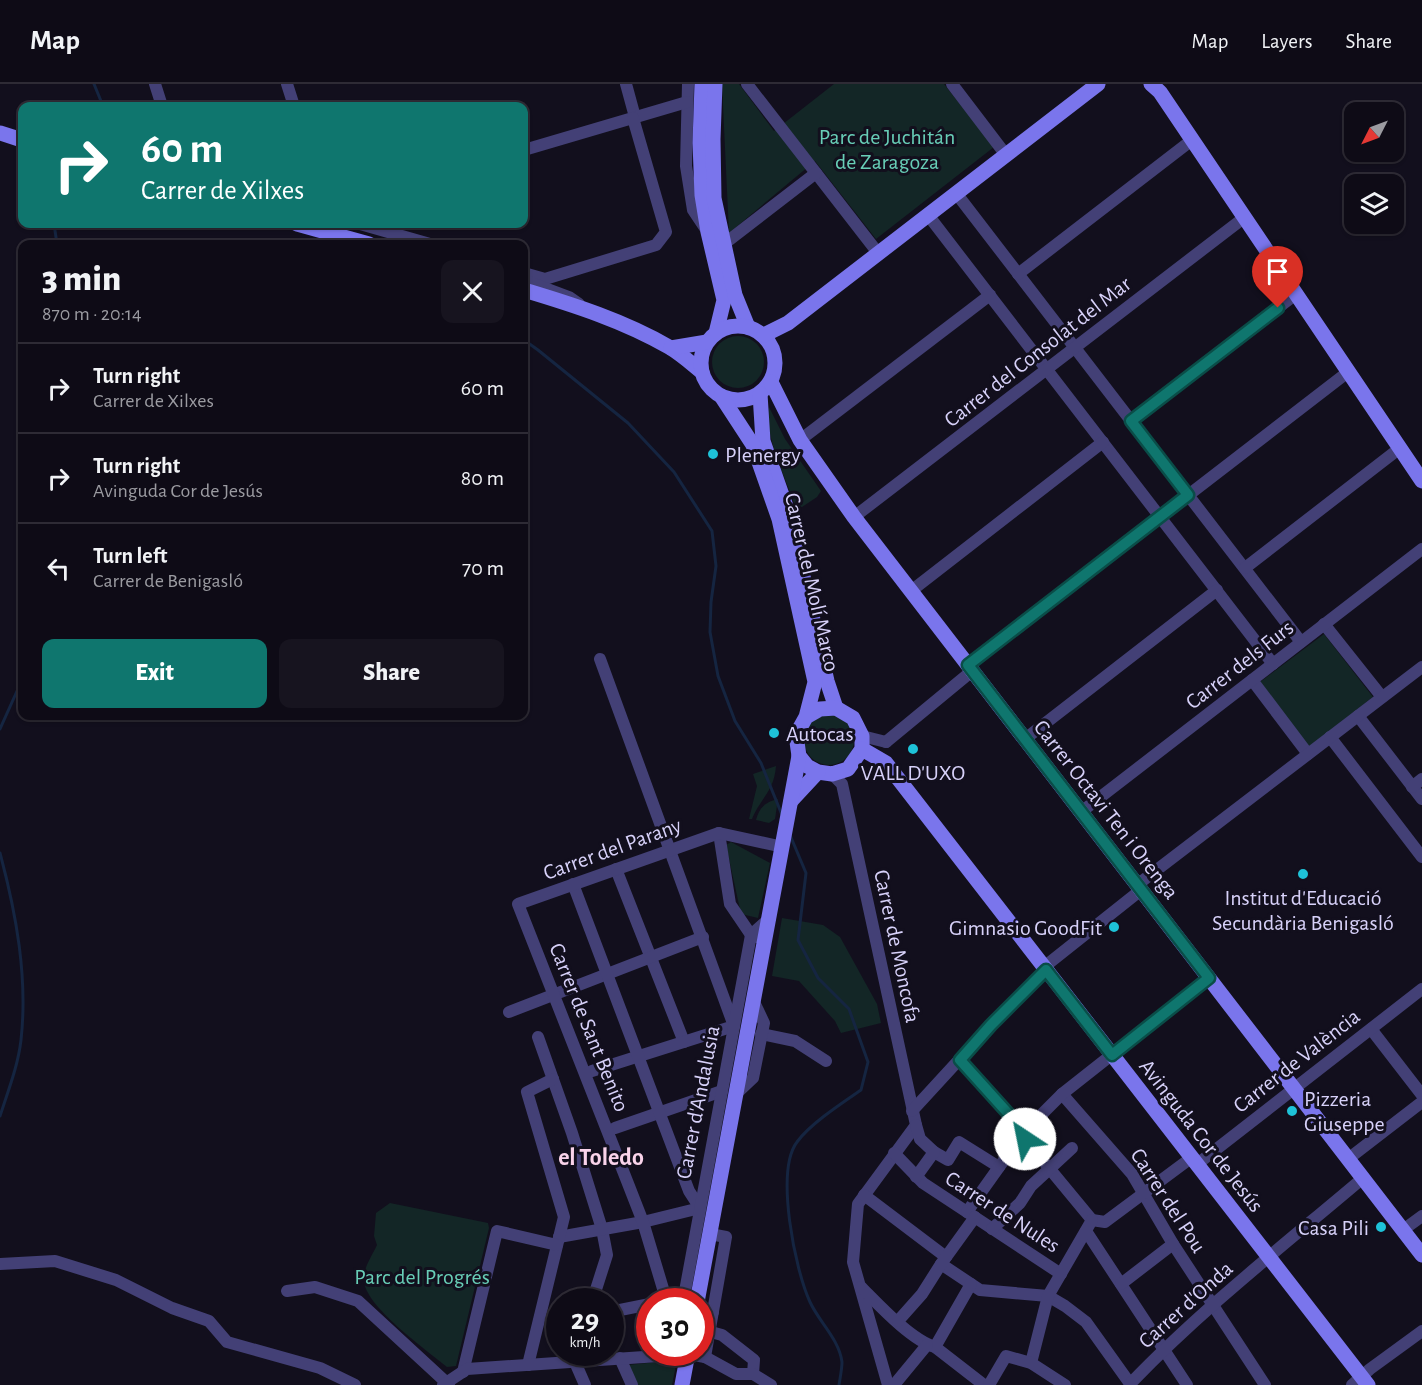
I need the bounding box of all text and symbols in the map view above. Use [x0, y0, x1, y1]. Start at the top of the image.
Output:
text: Map [30, 27, 80, 55]
text: Map [1192, 31, 1228, 52]
text: Layers [1261, 31, 1312, 52]
text: Share [1345, 31, 1392, 52]
north arrow [1344, 102, 1404, 162]
map controls [1344, 102, 1404, 234]
icon: right [42, 126, 120, 204]
park label: Parc de Juchitán de Zaragoza [819, 126, 955, 173]
text: 60 m [141, 128, 223, 170]
button: layers [1344, 174, 1404, 234]
text: Carrer de Xilxes [141, 177, 304, 204]
pin [1252, 246, 1303, 308]
icon: arrive [1261, 255, 1294, 288]
button: close [441, 260, 504, 323]
text: 3 min [42, 261, 121, 297]
street label: Carrer del Consolat del Mar [940, 272, 1135, 431]
text: 870 m · 20:14 [42, 304, 142, 324]
text: Turn right [93, 365, 180, 387]
icon: right [42, 372, 75, 405]
text: 60 m [461, 377, 504, 399]
text: Carrer de Xilxes [93, 391, 214, 411]
place label: Plenergy [725, 444, 801, 466]
marker: Plenergy [706, 447, 720, 461]
text: Turn right [93, 455, 180, 477]
icon: right [42, 462, 75, 495]
text: 80 m [461, 467, 504, 489]
text: Avinguda Cor de Jesús [93, 481, 263, 501]
street label: Carrer del Molí Marco [781, 491, 843, 674]
text: Turn left [93, 545, 167, 567]
icon: left [42, 552, 75, 585]
text: 70 m [462, 557, 504, 579]
text: Carrer de Benigasló [93, 571, 243, 591]
street label: Carrer dels Furs [1182, 616, 1298, 713]
button: Exit [42, 639, 267, 708]
button: Share [279, 639, 504, 708]
street label: Carrer Octavi Ten i Orenga [1030, 716, 1183, 903]
place label: Autocas [786, 723, 854, 745]
marker: Autocas [767, 726, 781, 740]
marker: VALL D'UXO [906, 742, 920, 756]
place label: VALL D'UXO [861, 762, 965, 784]
street label: Carrer del Parany [540, 814, 685, 884]
marker: Institut d'Educació Secundària Benigasló [1296, 867, 1310, 881]
street label: Carrer de Moncofa [870, 868, 924, 1025]
place label: Institut d'Educació Secundària Benigasló [1212, 887, 1394, 934]
place label: Gimnasio GoodFit [949, 917, 1102, 939]
marker: Gimnasio GoodFit [1107, 920, 1121, 934]
street label: Carrer de Sant Benito [545, 940, 633, 1115]
street label: Carrer de València [1229, 1005, 1364, 1117]
street label: Carrer d'Andalusia [672, 1024, 724, 1181]
street label: Avinguda Cor de Jesús [1135, 1055, 1267, 1216]
place label: Pizzeria Giuseppe [1304, 1088, 1385, 1135]
marker: Pizzeria Giuseppe [1285, 1104, 1299, 1118]
position arrow [993, 1107, 1057, 1171]
street label: Carrer del Pou [1126, 1144, 1210, 1257]
district label: el Toledo [558, 1146, 644, 1170]
street label: Carrer de Nules [941, 1167, 1064, 1257]
place label: Casa Pili [1298, 1217, 1369, 1239]
marker: Casa Pili [1374, 1220, 1388, 1234]
street label: Carrer d'Onda [1134, 1257, 1237, 1352]
park label: Parc del Progrés [354, 1266, 490, 1288]
speed limit sign: 30 [636, 1288, 714, 1366]
text: 29 [571, 1305, 599, 1335]
text: km/h [570, 1335, 600, 1350]

